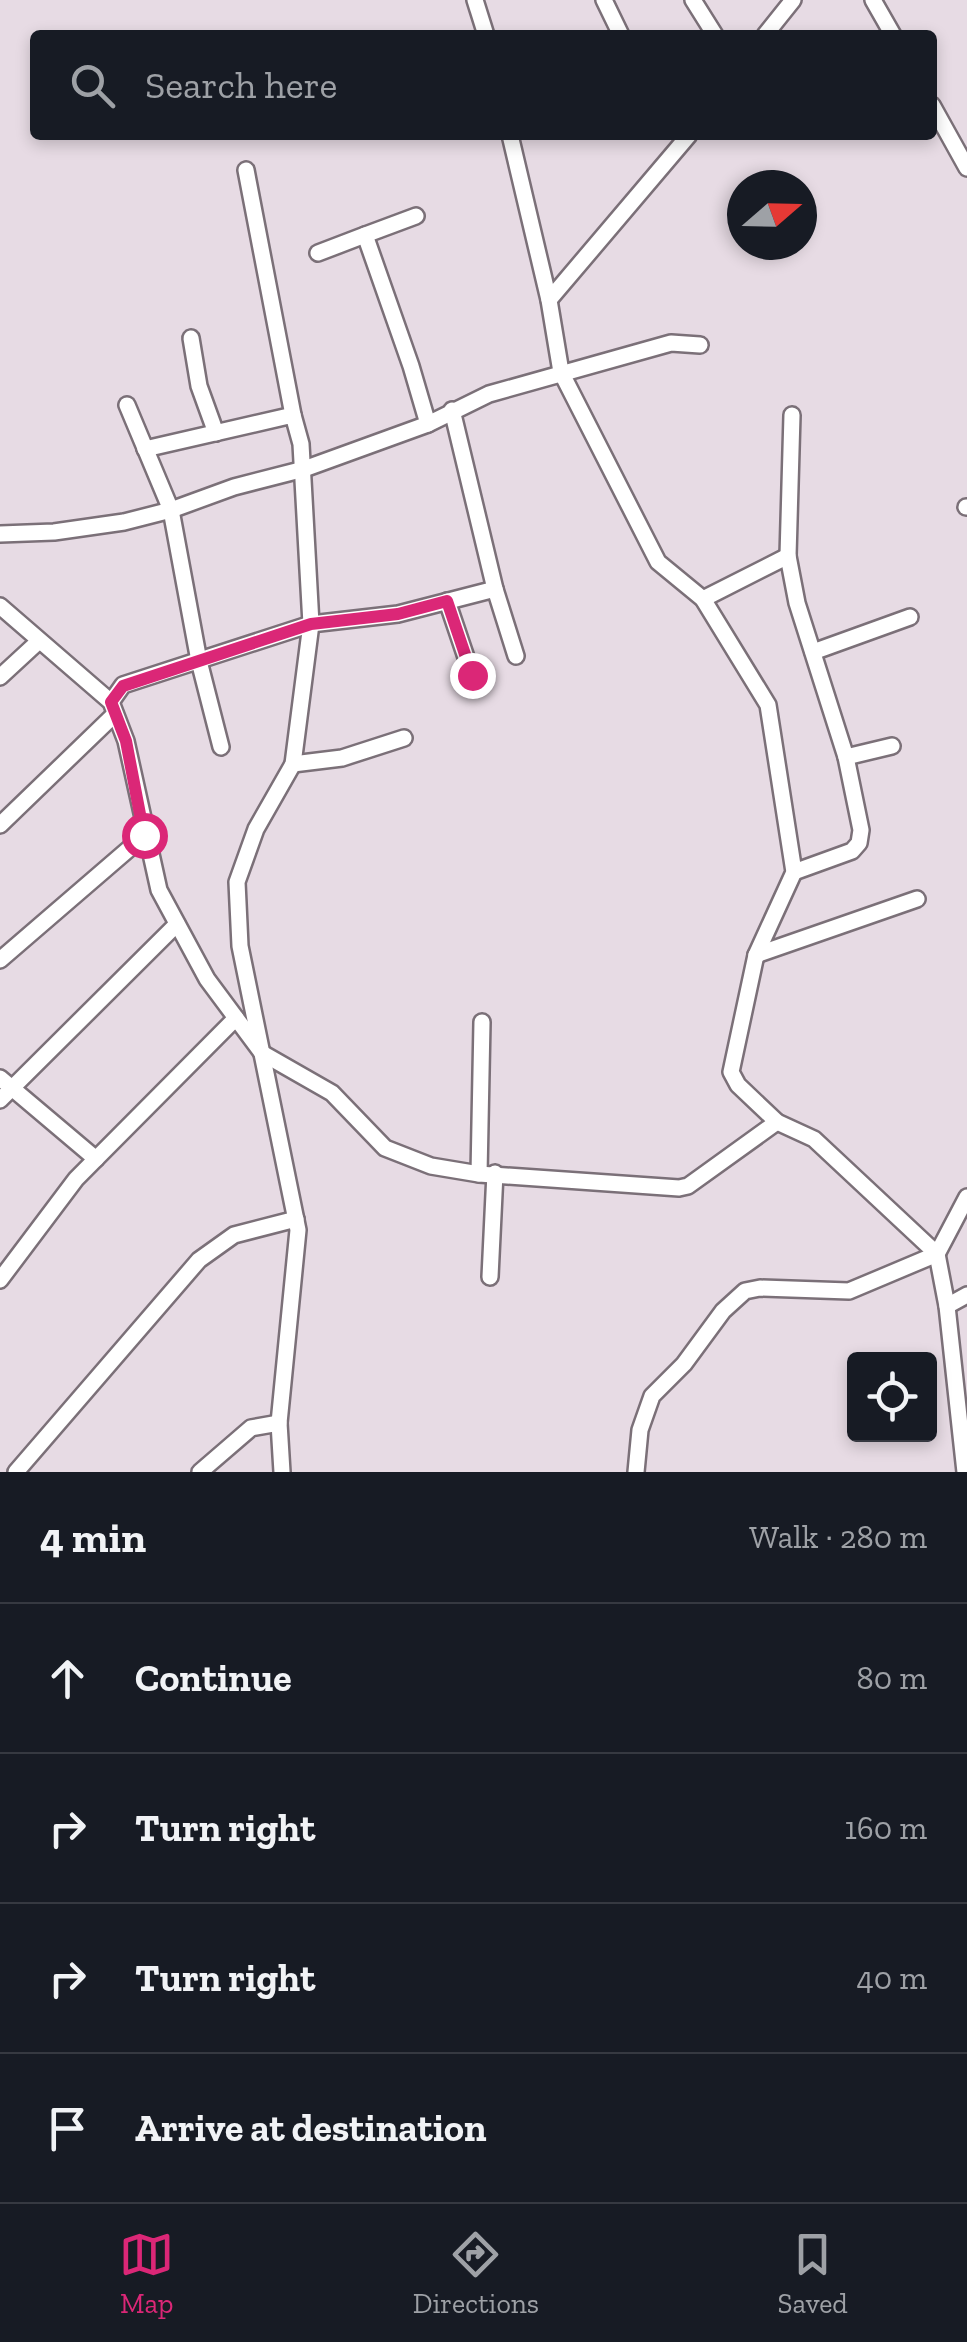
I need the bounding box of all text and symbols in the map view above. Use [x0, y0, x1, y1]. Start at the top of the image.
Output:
search box [30, 30, 937, 140]
icon: search [65, 58, 120, 113]
text: Search here [145, 62, 337, 108]
north arrow [727, 170, 817, 260]
route end [450, 653, 496, 699]
route start [122, 813, 168, 859]
map controls [847, 1352, 937, 1442]
button: locate [847, 1352, 937, 1442]
text: 4 min [40, 1512, 146, 1563]
text: Walk · 280 m [749, 1518, 927, 1556]
icon: ahead [40, 1651, 95, 1706]
text: Continue [135, 1655, 292, 1701]
text: 80 m [856, 1659, 927, 1697]
icon: right [40, 1801, 95, 1856]
text: Turn right [135, 1805, 315, 1851]
text: 160 m [844, 1809, 927, 1847]
icon: right [40, 1951, 95, 2006]
text: Turn right [135, 1955, 315, 2001]
text: 40 m [856, 1959, 927, 1997]
icon: arrive [40, 2101, 95, 2156]
text: Arrive at destination [135, 2105, 486, 2151]
tab: Map [119, 2227, 174, 2320]
tab: Directions [413, 2227, 539, 2320]
tab: Saved [778, 2227, 848, 2320]

